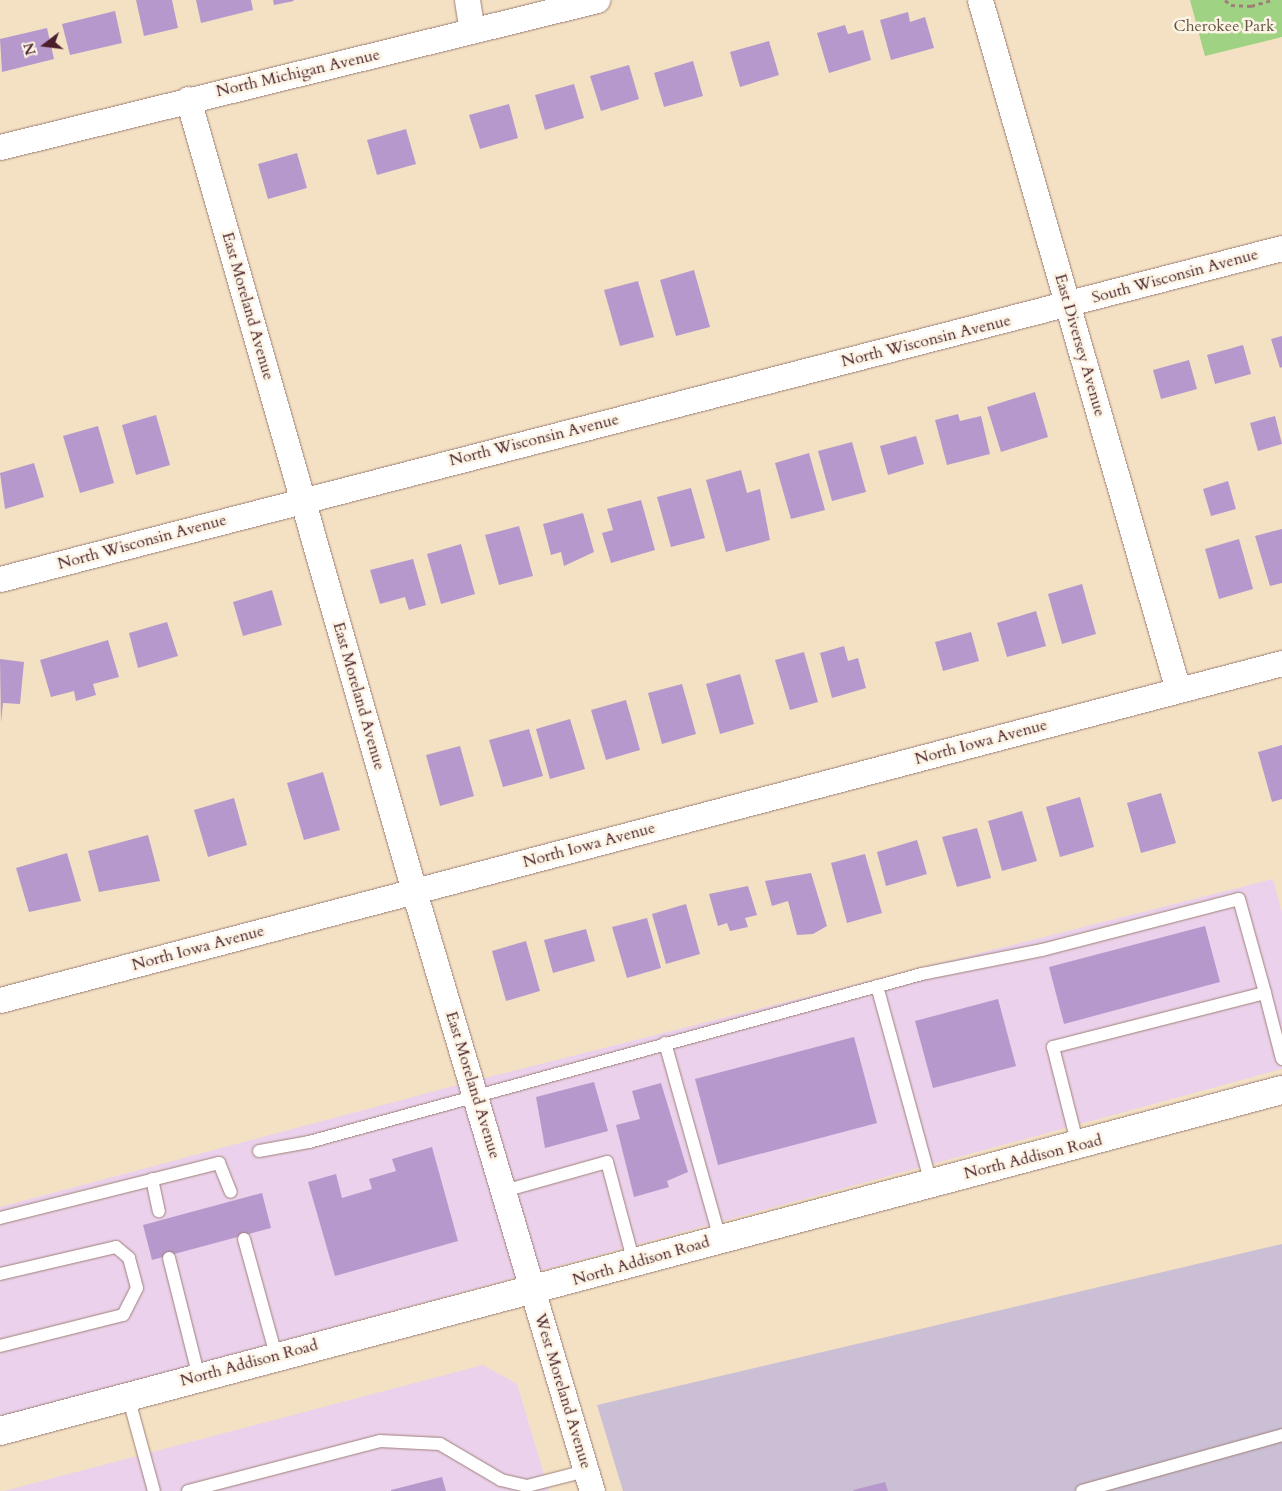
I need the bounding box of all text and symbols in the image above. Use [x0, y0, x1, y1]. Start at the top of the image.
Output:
park label: Cherokee Park [1174, 16, 1274, 36]
north arrow [20, 20, 70, 70]
text: N [19, 41, 41, 57]
street label: North Michigan Avenue [214, 45, 382, 101]
street label: East Moreland Avenue [218, 230, 278, 382]
street label: South Wisconsin Avenue [1090, 245, 1260, 307]
street label: East Diversey Avenue [1050, 271, 1110, 419]
street label: North Wisconsin Avenue [839, 311, 1013, 371]
street label: North Wisconsin Avenue [447, 410, 621, 470]
street label: North Wisconsin Avenue [56, 510, 228, 574]
street label: East Moreland Avenue [329, 620, 389, 772]
street label: North Iowa Avenue [913, 715, 1049, 769]
street label: North Iowa Avenue [521, 818, 657, 872]
street label: North Iowa Avenue [130, 921, 266, 975]
street label: East Moreland Avenue [441, 1009, 505, 1161]
street label: North Addison Road [962, 1131, 1104, 1183]
street label: North Addison Road [570, 1232, 712, 1290]
street label: West Moreland Avenue [530, 1311, 596, 1471]
street label: North Addison Road [178, 1335, 320, 1391]

